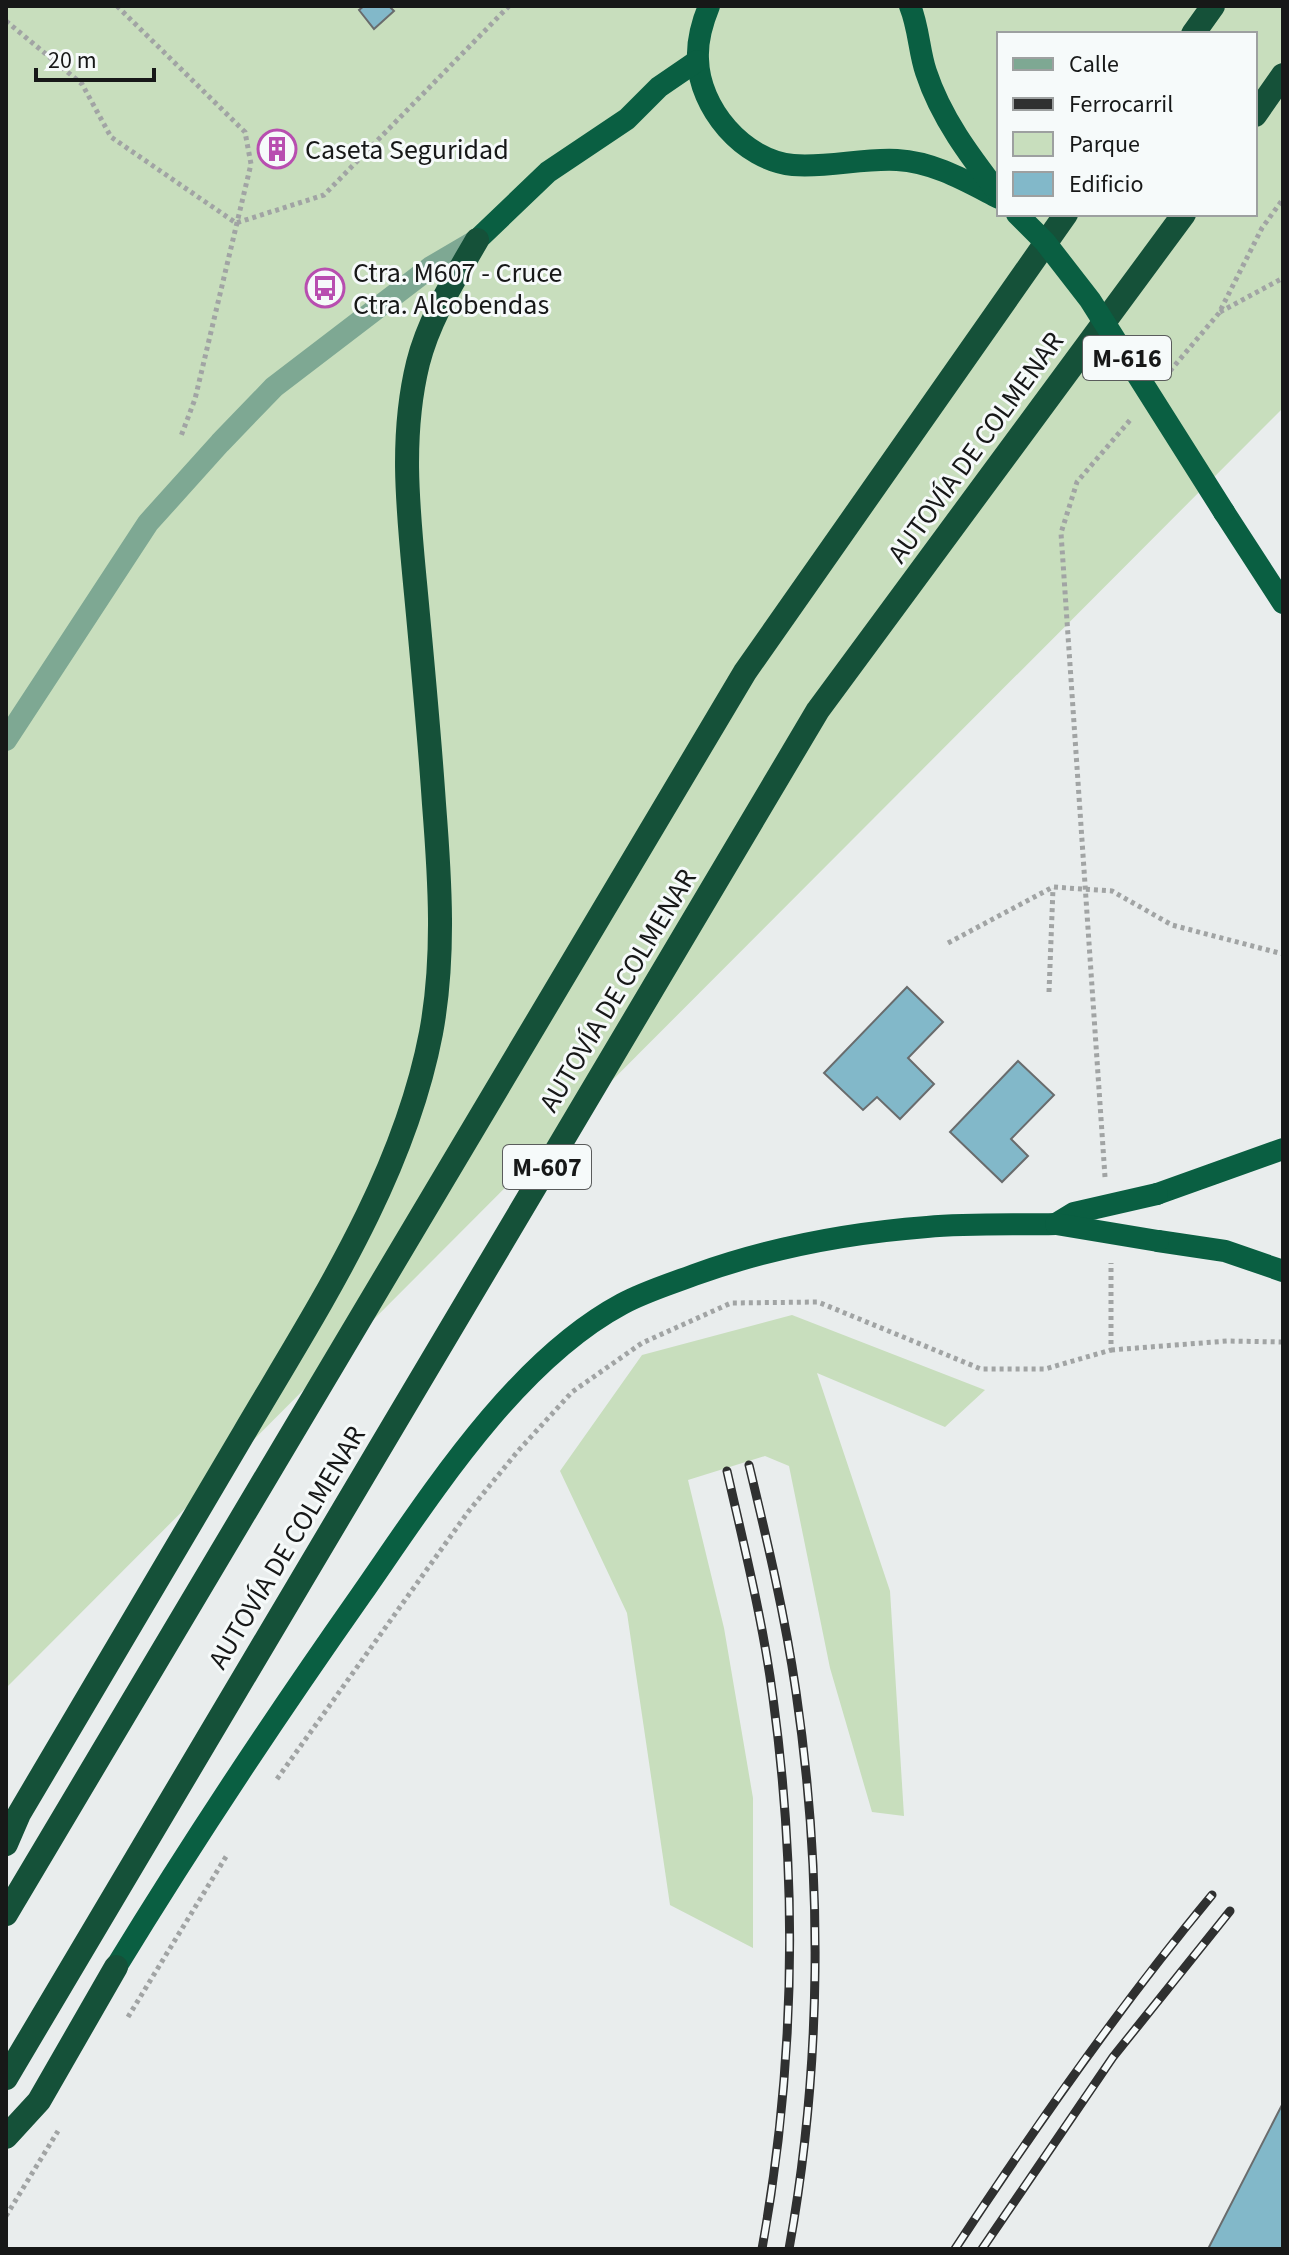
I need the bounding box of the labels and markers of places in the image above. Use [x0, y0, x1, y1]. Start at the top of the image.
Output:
building icon: Caseta Seguridad [256, 128, 298, 170]
place label: Caseta Seguridad [305, 130, 509, 170]
place label: Ctra. M607 - Cruce Ctra. Alcobendas [353, 253, 562, 325]
bus stop icon: Ctra. M607 - Cruce Ctra. Alcobendas [304, 267, 346, 309]

